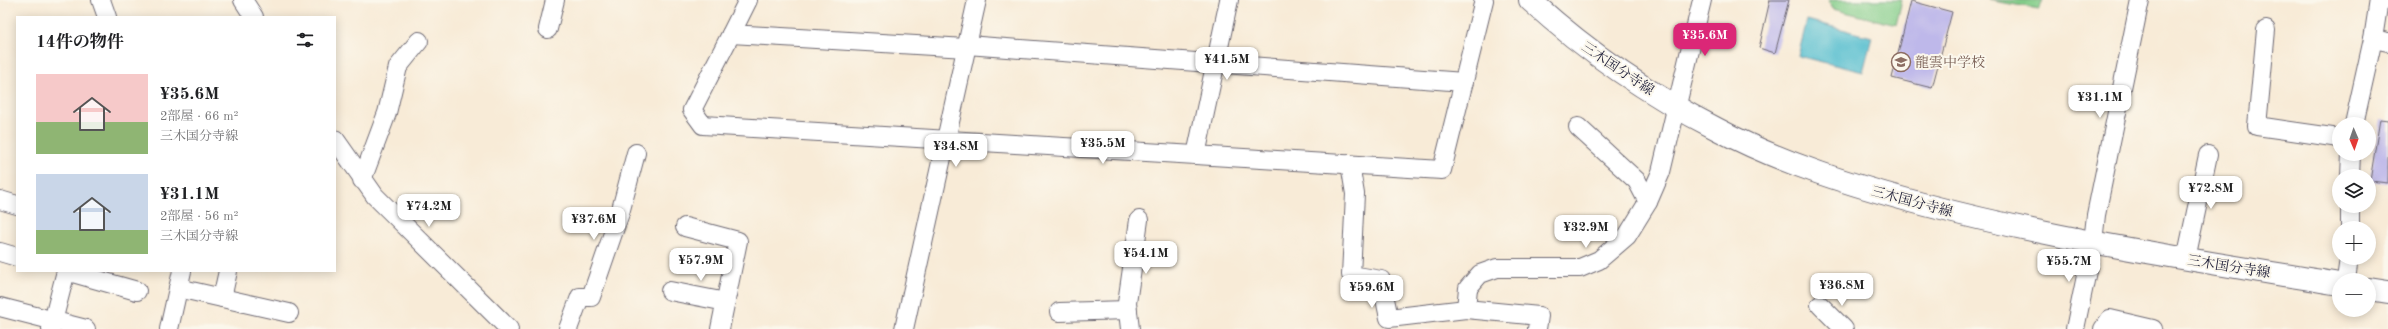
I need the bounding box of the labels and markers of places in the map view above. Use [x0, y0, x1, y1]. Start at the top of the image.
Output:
pin: ¥35.6M [1672, 23, 1738, 57]
pin: ¥41.5M [1194, 47, 1260, 81]
school or university icon: 龍雲中学校 [1890, 51, 1912, 73]
place label: 龍雲中学校 [1915, 55, 1985, 70]
pin: ¥31.1M [2067, 85, 2133, 119]
pin: ¥35.5M [1070, 131, 1136, 165]
pin: ¥34.8M [923, 134, 989, 168]
pin: ¥72.8M [2178, 176, 2244, 210]
pin: ¥74.2M [396, 194, 462, 228]
pin: ¥37.6M [561, 207, 627, 241]
pin: ¥32.9M [1553, 215, 1619, 249]
pin: ¥54.1M [1113, 241, 1179, 275]
pin: ¥57.9M [668, 248, 734, 282]
pin: ¥55.7M [2036, 249, 2102, 283]
pin: ¥36.8M [1809, 273, 1875, 307]
pin: ¥59.6M [1339, 275, 1405, 309]

